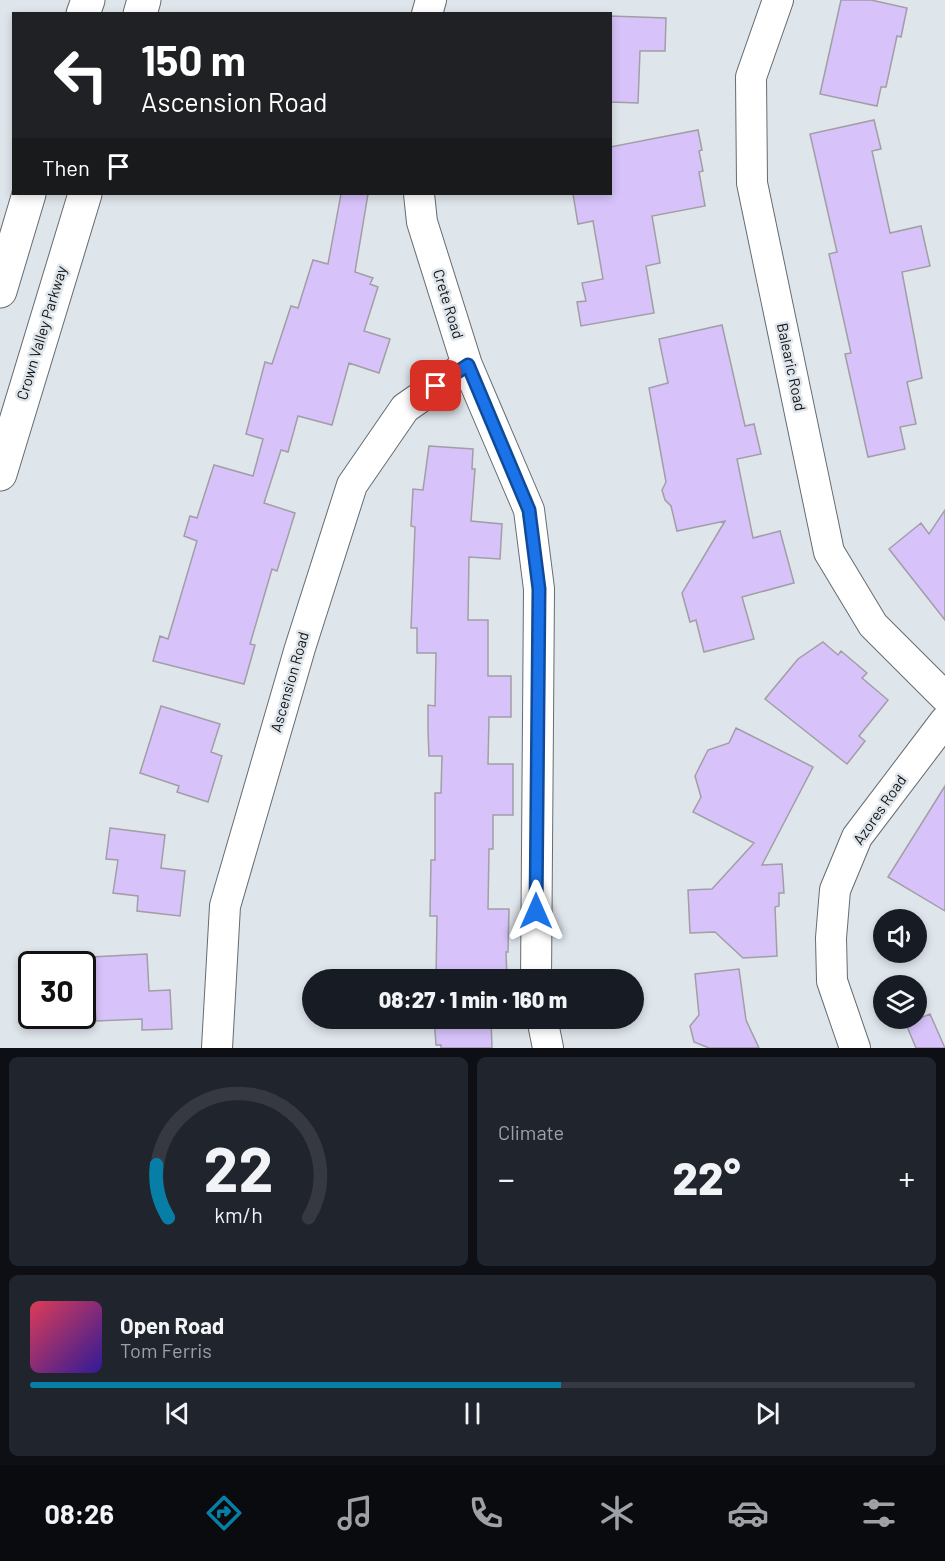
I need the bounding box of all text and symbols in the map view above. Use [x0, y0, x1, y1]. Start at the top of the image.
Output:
text: 150 m [141, 34, 246, 84]
icon: left [42, 36, 120, 114]
text: Ascension Road [141, 85, 328, 117]
icon: arrive [102, 150, 135, 183]
text: Then [42, 154, 90, 180]
street label: Crown Valley Parkway [12, 263, 70, 402]
street label: Crete Road [430, 267, 468, 341]
street label: Balearic Road [774, 321, 810, 412]
pin [410, 360, 461, 411]
icon: arrive [419, 369, 452, 402]
street label: Ascension Road [266, 629, 312, 734]
street label: Azores Road [849, 771, 910, 848]
position arrow [504, 879, 568, 943]
map controls [873, 909, 927, 1029]
button: sound [873, 909, 927, 963]
speed limit sign: 30 [18, 951, 96, 1029]
button: layers [873, 975, 927, 1029]
text: 08:27 · 1 min · 160 m [379, 986, 567, 1012]
text: Climate [498, 1120, 564, 1144]
text: 22 [204, 1130, 273, 1204]
text: 22° [673, 1150, 740, 1204]
text: − [498, 1158, 515, 1198]
text: + [898, 1158, 915, 1198]
text: km/h [214, 1203, 263, 1228]
text: Open Road [120, 1312, 224, 1338]
text: Tom Ferris [120, 1338, 212, 1362]
icon: previous [161, 1397, 194, 1430]
icon: pause [456, 1397, 489, 1430]
icon: next [751, 1397, 784, 1430]
icon: directions [203, 1492, 245, 1534]
icon: music [334, 1492, 376, 1534]
icon: phone [465, 1492, 507, 1534]
icon: climate [596, 1492, 638, 1534]
icon: car [727, 1492, 769, 1534]
icon: filters [858, 1492, 900, 1534]
text: 08:26 [45, 1497, 114, 1529]

